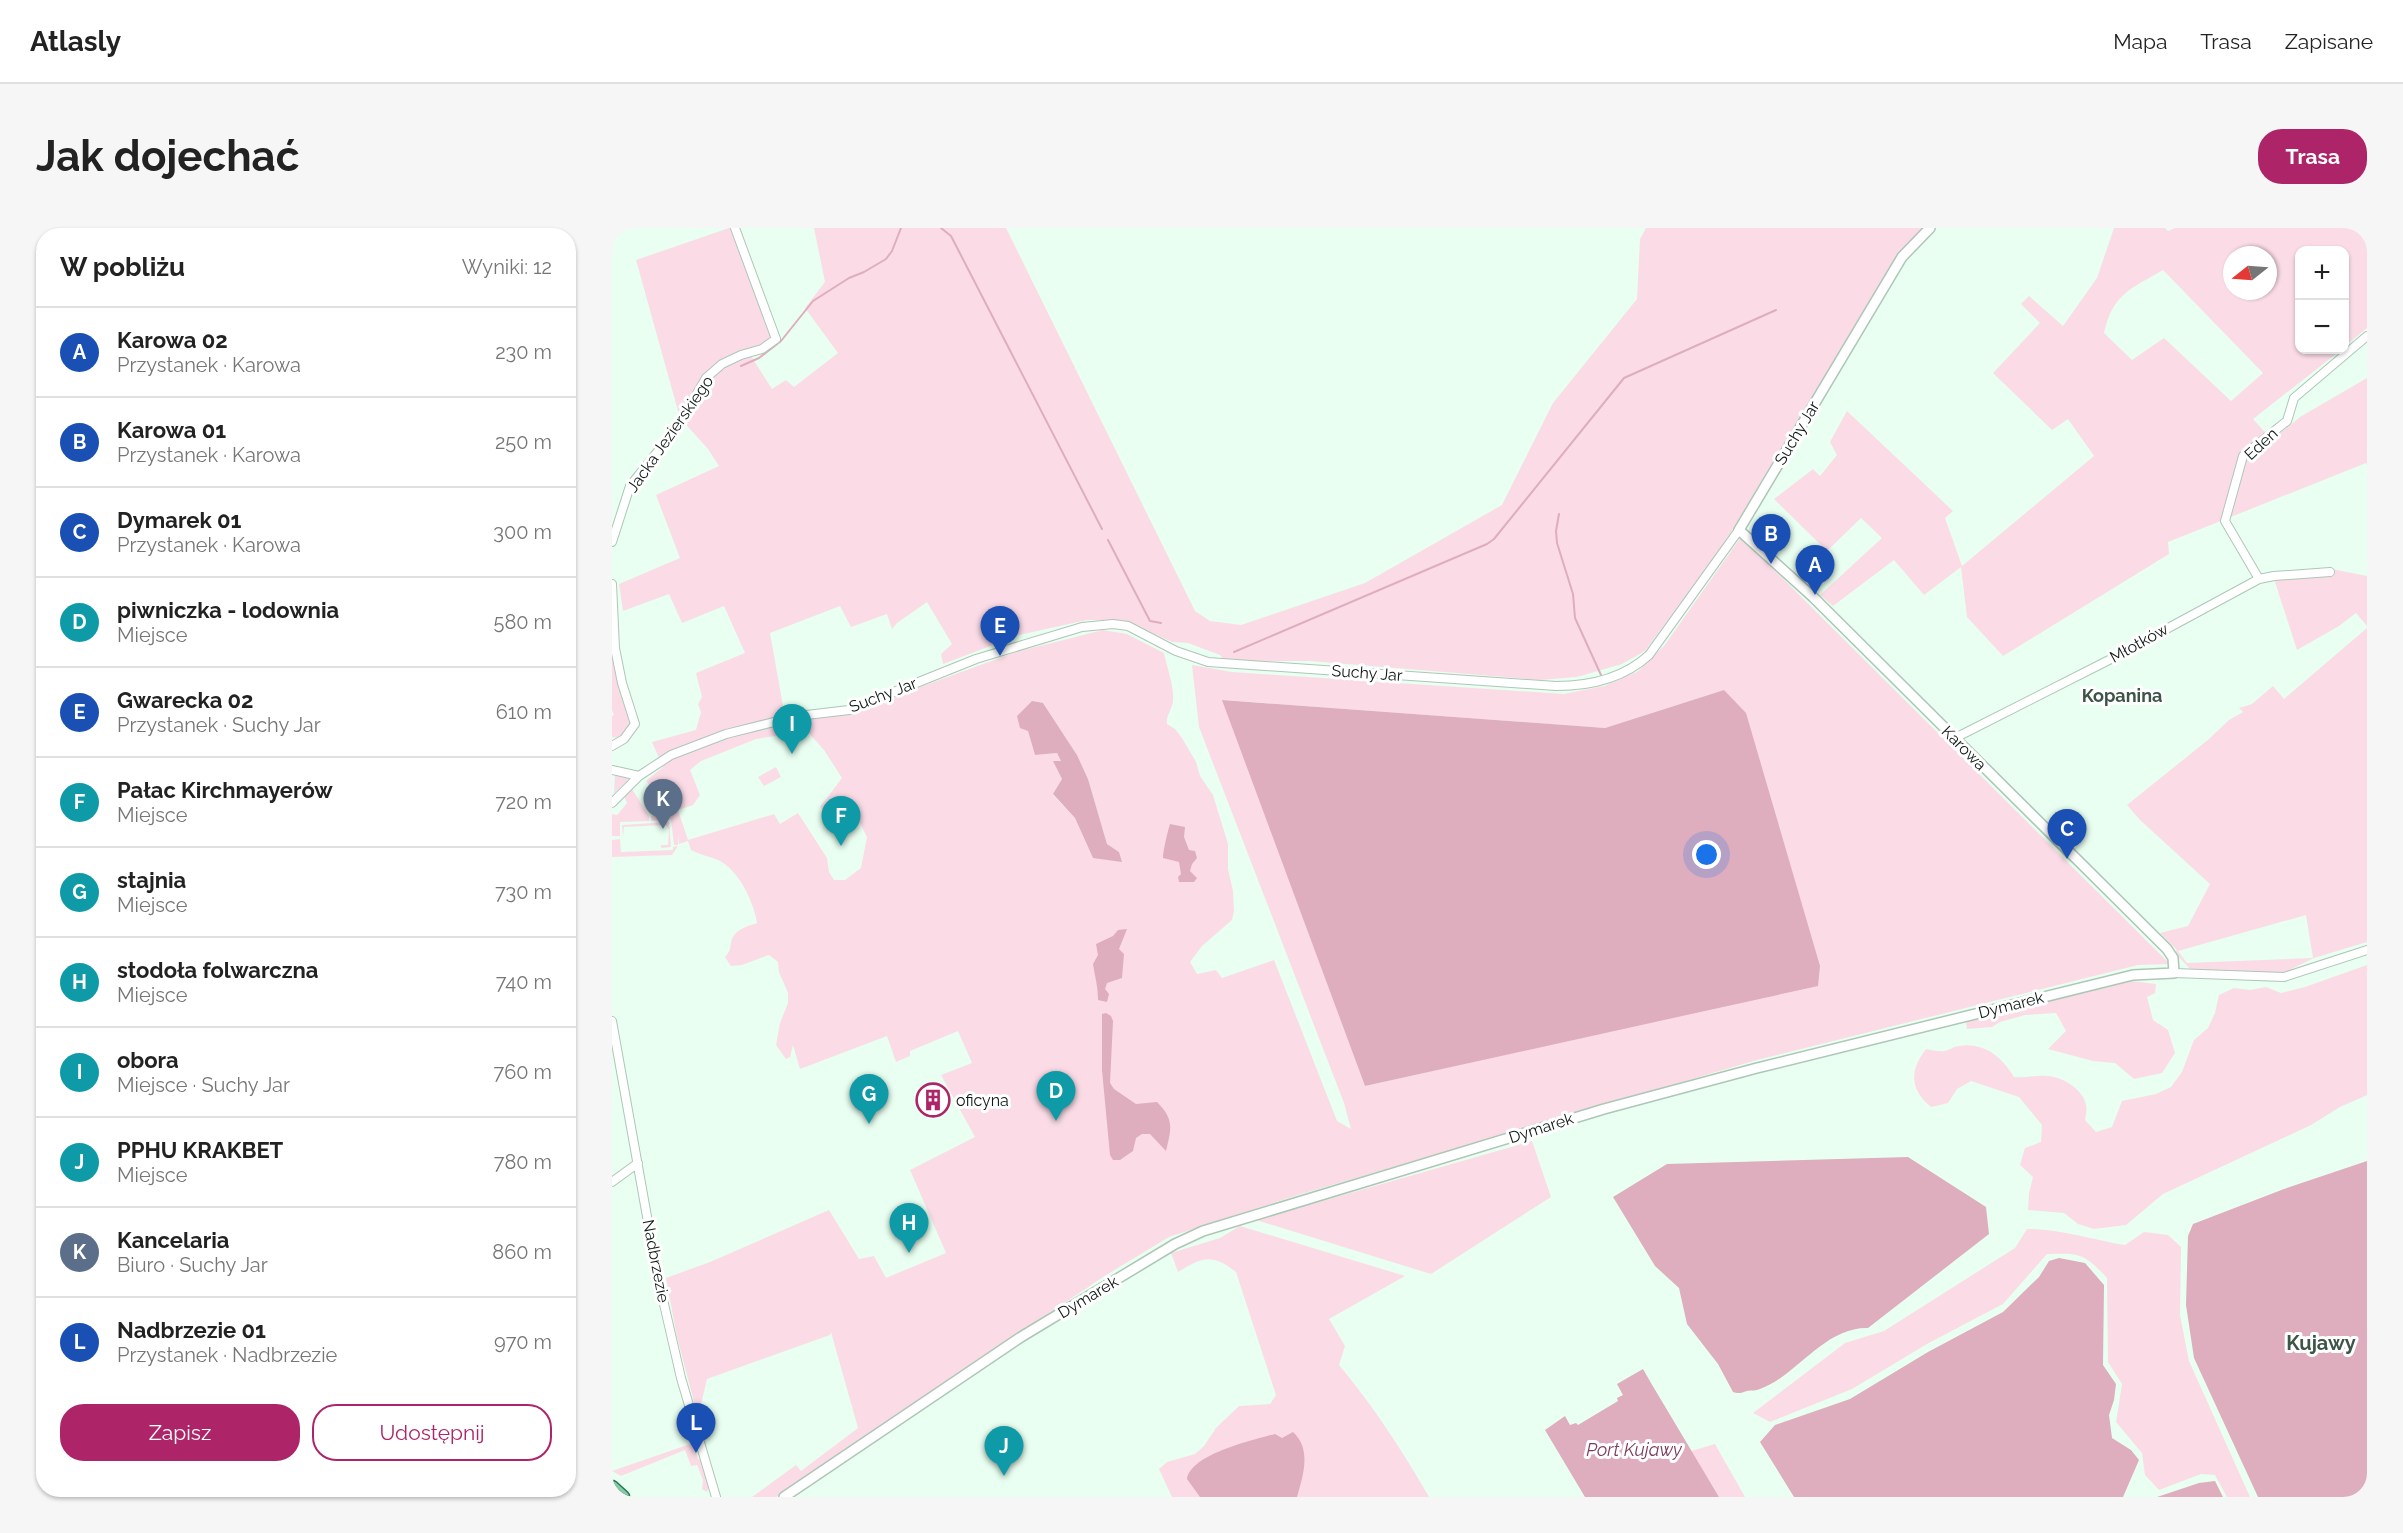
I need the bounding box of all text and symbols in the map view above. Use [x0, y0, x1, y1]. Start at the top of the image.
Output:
text: Atlasly [30, 25, 121, 58]
text: Mapa [2113, 29, 2167, 54]
text: Trasa [2200, 29, 2252, 54]
text: Zapisane [2285, 29, 2373, 54]
button: Trasa [2258, 129, 2367, 184]
text: Jak dojechać [36, 132, 299, 181]
north arrow [2223, 246, 2277, 300]
map controls [2295, 246, 2349, 354]
button: + [2295, 246, 2349, 300]
text: W pobliżu [60, 252, 185, 282]
text: Wyniki: 12 [462, 255, 552, 279]
button: − [2295, 300, 2349, 354]
text: Karowa 02 [117, 327, 228, 353]
text: A [73, 340, 86, 364]
text: 230 m [495, 340, 552, 364]
text: Przystanek · Karowa [117, 353, 301, 377]
street label: Jacka Jezierskiego [623, 372, 717, 496]
street label: Suchy Jar [1771, 397, 1824, 468]
text: Karowa 01 [117, 417, 226, 443]
street label: Eden [2241, 424, 2281, 464]
text: B [73, 430, 86, 454]
text: 250 m [495, 430, 552, 454]
text: Przystanek · Karowa [117, 443, 301, 467]
text: Dymarek 01 [117, 507, 241, 533]
pin: B [1752, 514, 1790, 564]
text: C [73, 520, 86, 544]
text: 300 m [493, 520, 552, 544]
text: Przystanek · Karowa [117, 533, 301, 557]
pin: A [1796, 546, 1834, 595]
text: piwniczka - lodownia [117, 597, 339, 623]
pin: E [980, 606, 1020, 656]
text: D [72, 610, 87, 634]
text: 580 m [494, 610, 552, 634]
street label: Młotków [2107, 619, 2171, 667]
text: Miejsce [117, 623, 187, 647]
street label: Suchy Jar [1331, 661, 1403, 685]
street label: Suchy Jar [846, 673, 920, 717]
district label: Kopanina [2082, 685, 2162, 706]
text: Gwarecka 02 [117, 687, 254, 713]
text: E [73, 700, 86, 724]
text: 610 m [496, 700, 552, 724]
pin: I [772, 704, 812, 754]
text: Przystanek · Suchy Jar [117, 713, 321, 737]
street label: Karowa [1938, 722, 1990, 774]
text: Pałac Kirchmayerów [117, 777, 333, 803]
pin: K [644, 780, 682, 829]
text: F [74, 790, 85, 814]
text: 720 m [495, 790, 552, 814]
pin: F [822, 796, 860, 846]
text: Miejsce [117, 803, 187, 827]
pin: C [2048, 810, 2086, 859]
your location [1692, 840, 1721, 869]
text: stajnia [117, 867, 186, 893]
text: G [72, 880, 87, 904]
text: 730 m [495, 880, 552, 904]
text: Miejsce [117, 893, 187, 917]
text: stodoła folwarczna [117, 957, 319, 983]
text: H [72, 970, 87, 994]
text: 740 m [496, 970, 552, 994]
text: Miejsce [117, 983, 187, 1007]
street label: Dymarek [1976, 988, 2046, 1022]
text: obora [117, 1047, 179, 1073]
text: I [77, 1060, 82, 1084]
text: 760 m [494, 1060, 552, 1084]
pin: D [1036, 1072, 1076, 1121]
text: Miejsce · Suchy Jar [117, 1073, 290, 1097]
pin: G [850, 1074, 888, 1124]
building icon: oficyna [915, 1082, 951, 1118]
place label: oficyna [956, 1091, 1009, 1110]
street label: Dymarek [1506, 1108, 1576, 1147]
text: PPHU KRAKBET [117, 1137, 283, 1163]
text: J [75, 1150, 84, 1174]
text: 780 m [494, 1150, 552, 1174]
text: Miejsce [117, 1163, 187, 1187]
pin: H [890, 1204, 928, 1253]
street label: Nadbrzezie [639, 1218, 673, 1304]
text: Kancelaria [117, 1227, 229, 1253]
text: K [73, 1240, 86, 1264]
text: 860 m [492, 1240, 552, 1264]
text: Biuro · Suchy Jar [117, 1253, 268, 1277]
street label: Dymarek [1054, 1271, 1122, 1322]
text: Nadbrzezie 01 [117, 1317, 266, 1343]
text: L [74, 1330, 85, 1354]
text: 970 m [494, 1330, 552, 1354]
district label: Kujawy [2286, 1331, 2356, 1355]
text: Przystanek · Nadbrzezie [117, 1343, 337, 1367]
button: Zapisz [60, 1404, 300, 1461]
button: Udostępnij [312, 1404, 552, 1461]
pin: L [676, 1404, 716, 1453]
pin: J [984, 1426, 1024, 1476]
water label: Port Kujawy [1586, 1439, 1683, 1460]

